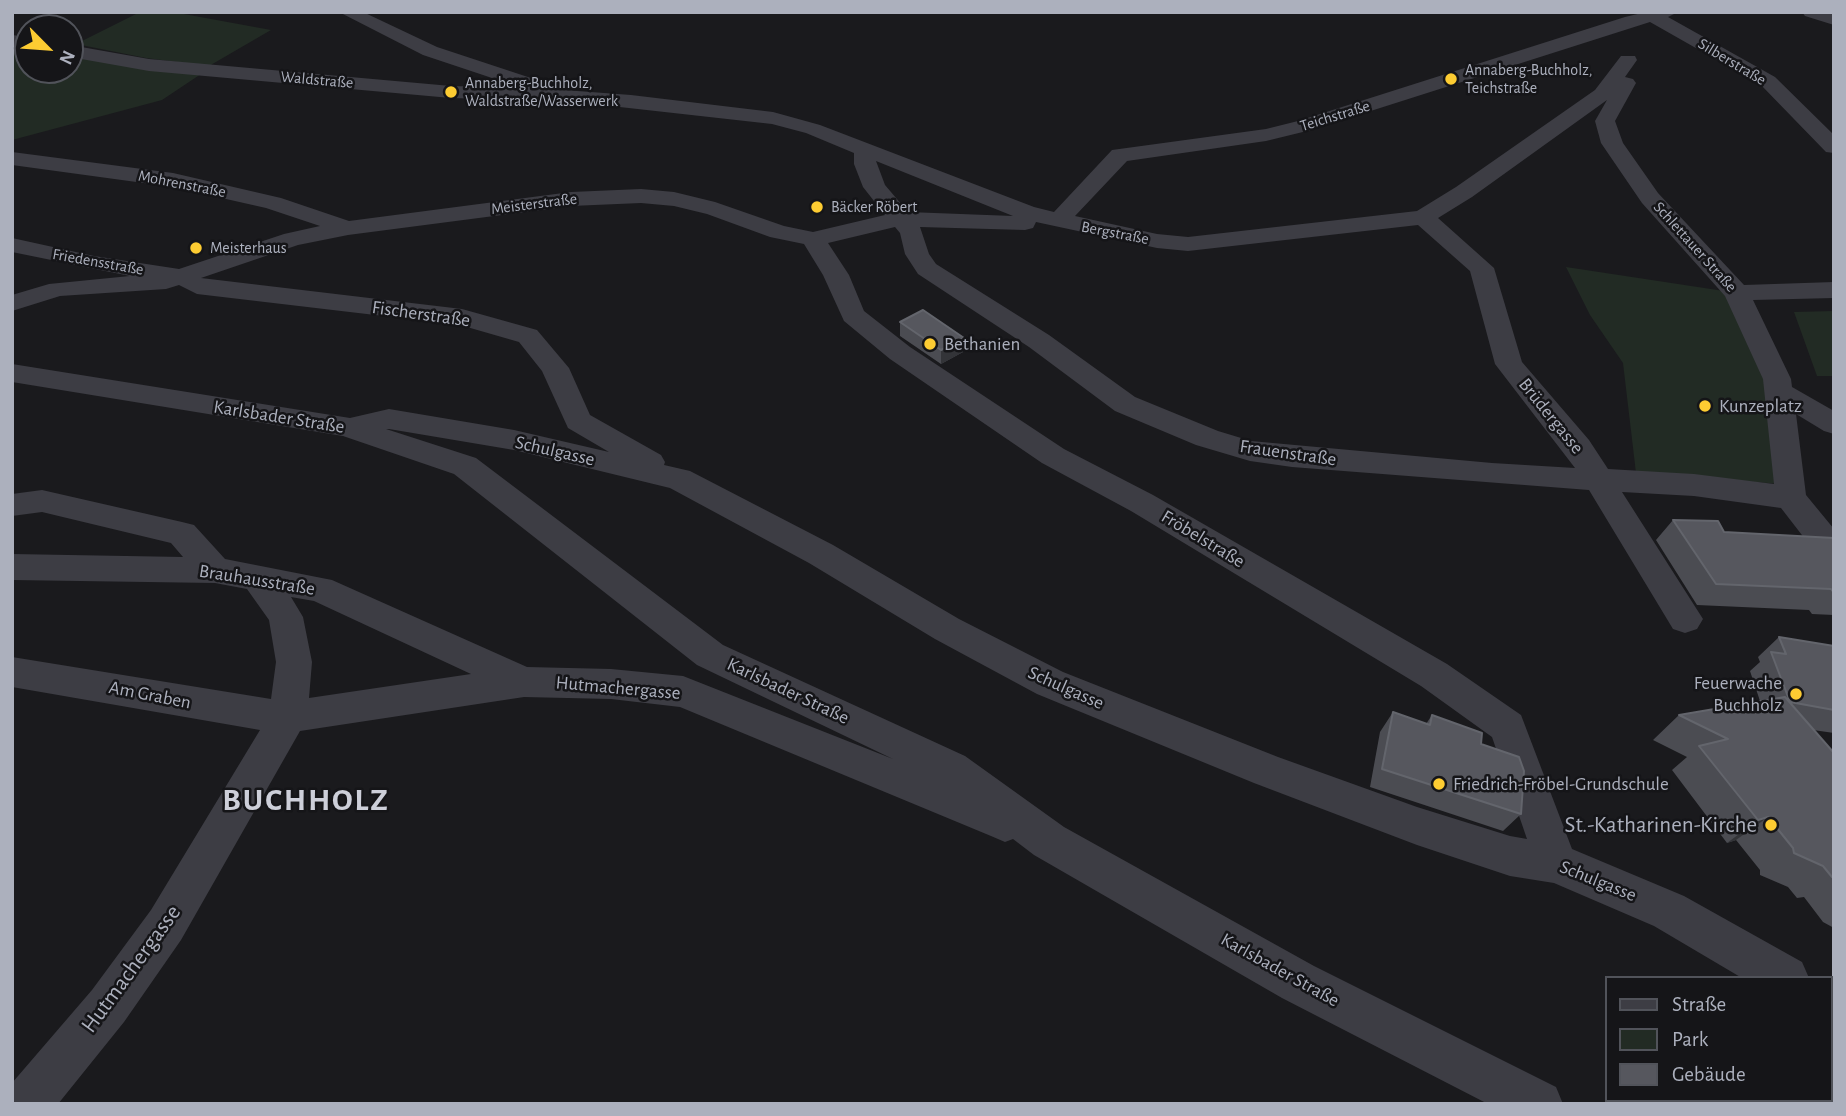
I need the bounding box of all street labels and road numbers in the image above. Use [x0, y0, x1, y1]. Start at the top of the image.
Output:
street label: Silberstraße [1695, 34, 1769, 90]
street label: Waldstraße [280, 67, 354, 93]
street label: Teichstraße [1298, 96, 1372, 136]
street label: Mohrenstraße [137, 166, 227, 202]
street label: Meisterstraße [490, 189, 578, 219]
street label: Schlettauer Straße [1649, 198, 1741, 296]
street label: Bergstraße [1080, 217, 1150, 249]
street label: Friedensstraße [51, 245, 145, 279]
street label: Fischerstraße [370, 296, 472, 332]
street label: Brüdergasse [1513, 373, 1589, 459]
street label: Karlsbader Straße [212, 395, 346, 439]
street label: Schulgasse [513, 431, 597, 471]
street label: Frauenstraße [1238, 435, 1338, 471]
street label: Fröbelstraße [1157, 505, 1249, 573]
street label: Brauhausstraße [197, 560, 317, 600]
street label: Karlsbader Straße [723, 653, 853, 729]
street label: Schulgasse [1024, 661, 1108, 715]
street label: Hutmachergasse [555, 671, 681, 705]
street label: Am Graben [107, 676, 193, 714]
street label: Schulgasse [1556, 855, 1640, 907]
street label: Hutmachergasse [75, 900, 187, 1038]
street label: Karlsbader Straße [1217, 928, 1343, 1012]

